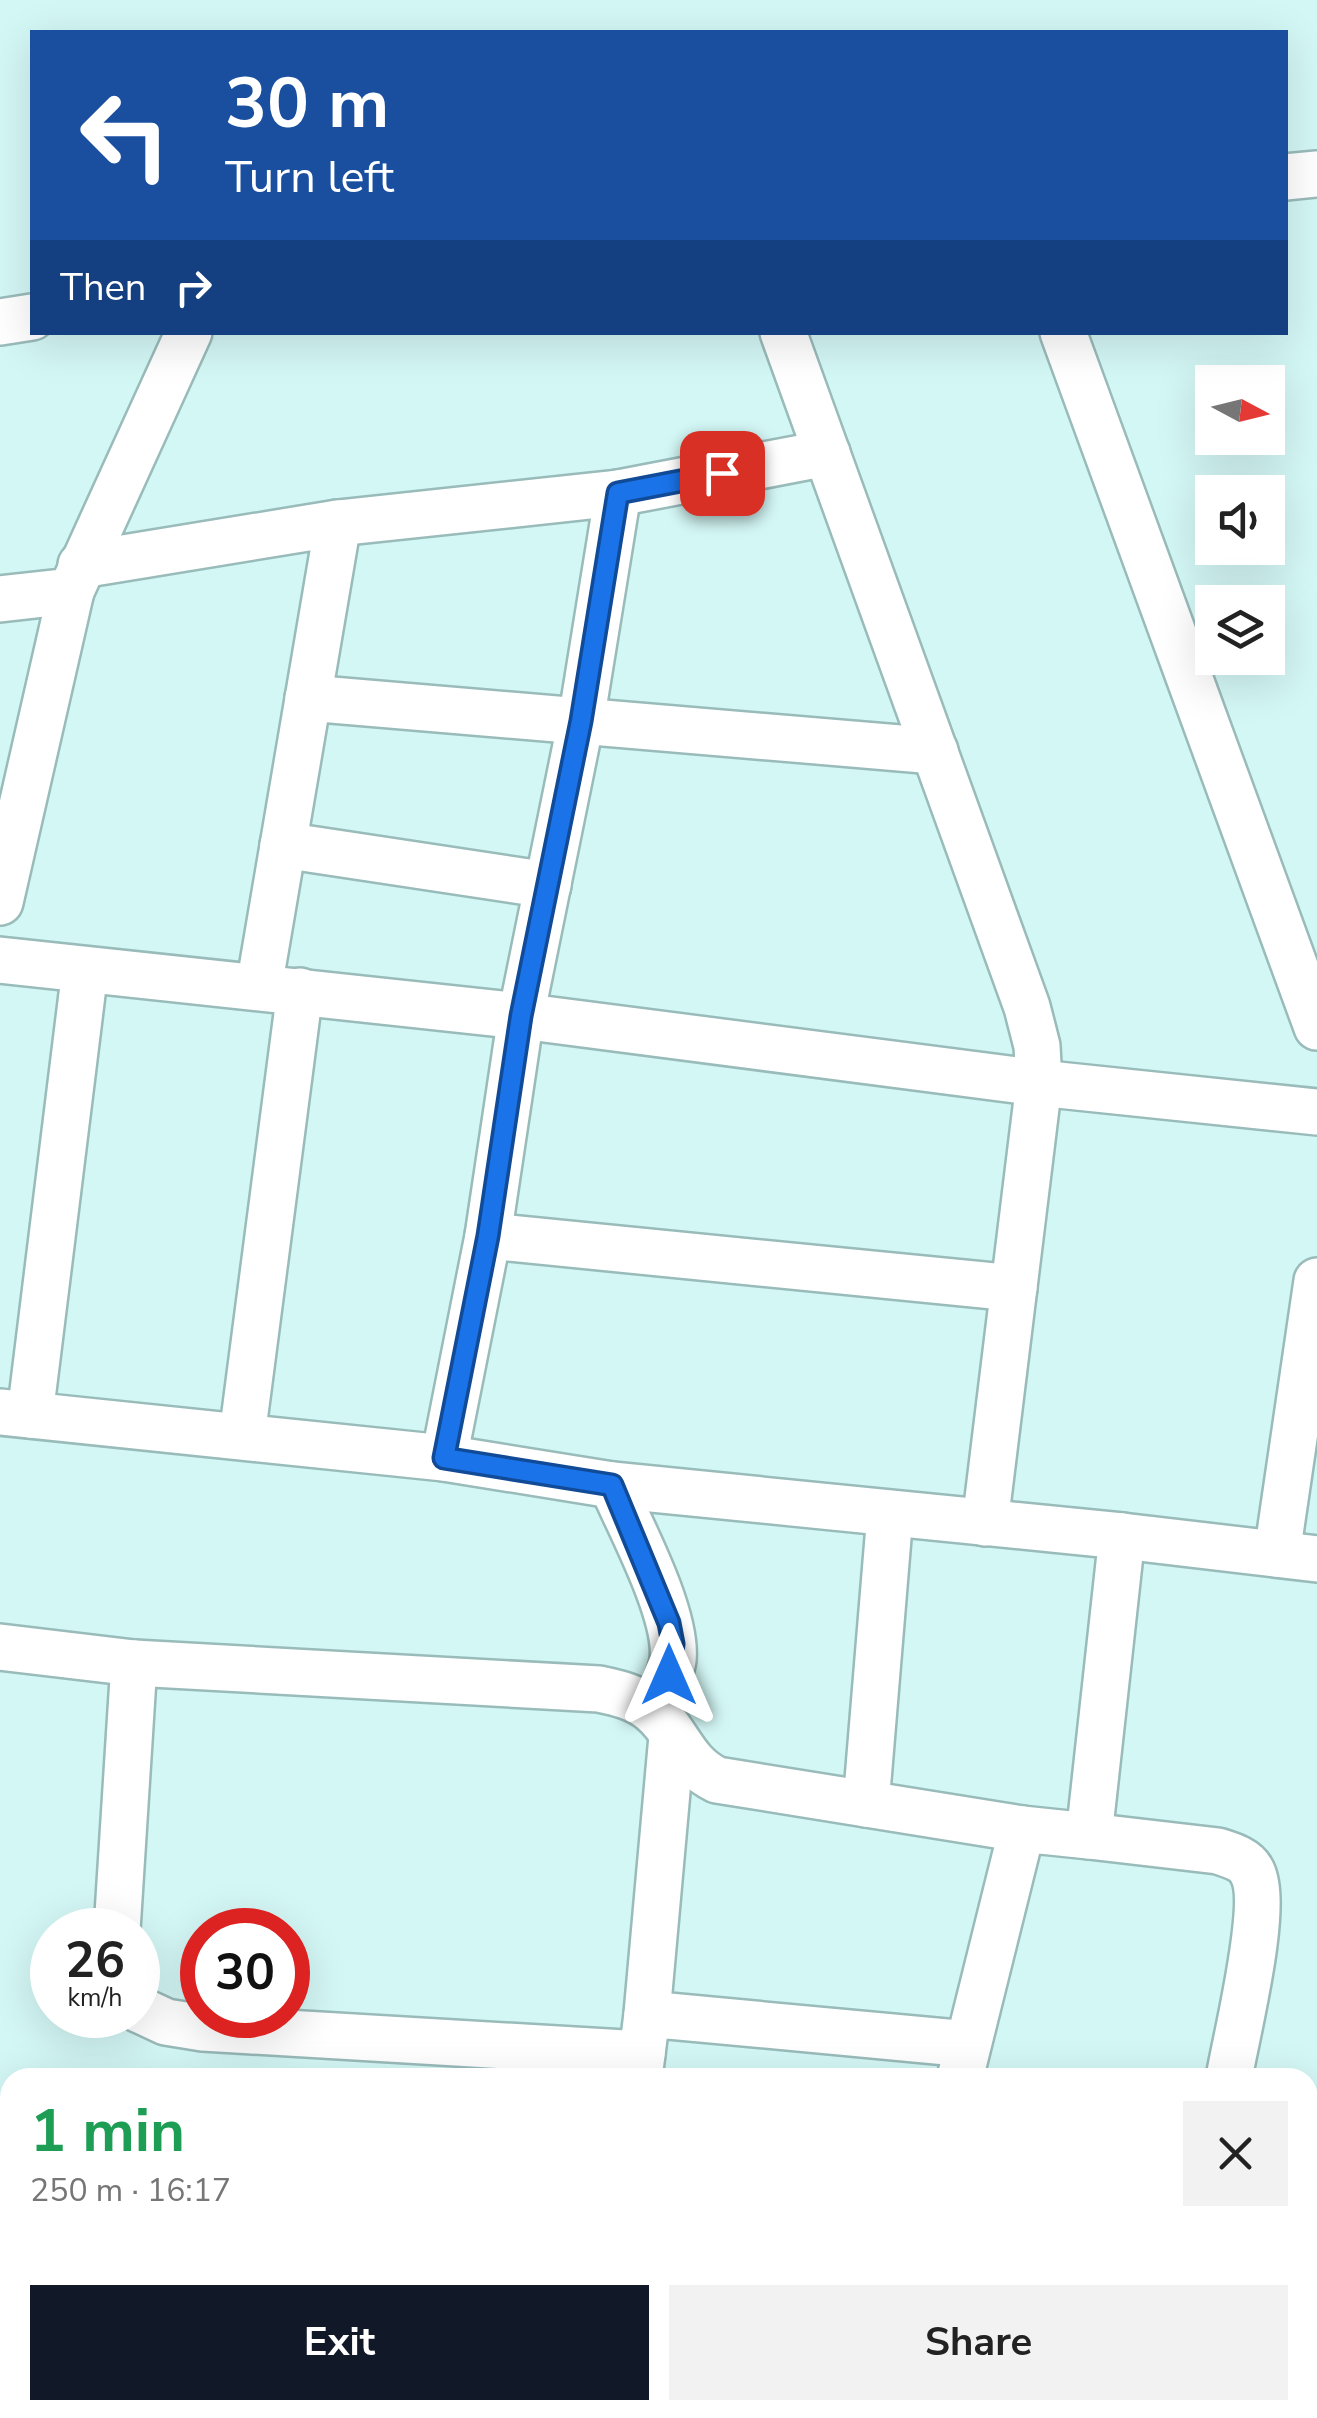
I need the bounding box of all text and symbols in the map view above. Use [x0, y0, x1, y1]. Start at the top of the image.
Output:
text: 30 m [225, 56, 389, 152]
icon: left [60, 70, 190, 200]
text: Turn left [225, 147, 394, 208]
icon: right [166, 260, 221, 315]
text: Then [60, 262, 146, 313]
north arrow [1195, 365, 1285, 455]
map controls [1195, 365, 1285, 675]
pin [680, 431, 765, 516]
icon: arrive [695, 446, 750, 501]
button: sound [1195, 475, 1285, 565]
button: layers [1195, 585, 1285, 675]
position arrow [617, 1623, 721, 1727]
speed limit sign: 30 [180, 1908, 310, 2038]
text: 26 [65, 1926, 125, 1995]
text: km/h [67, 1981, 123, 2015]
text: 1 min [30, 2090, 185, 2172]
button: close [1183, 2101, 1288, 2206]
text: 250 m · 16:17 [30, 2169, 231, 2212]
button: Exit [30, 2285, 649, 2400]
button: Share [669, 2285, 1288, 2400]

